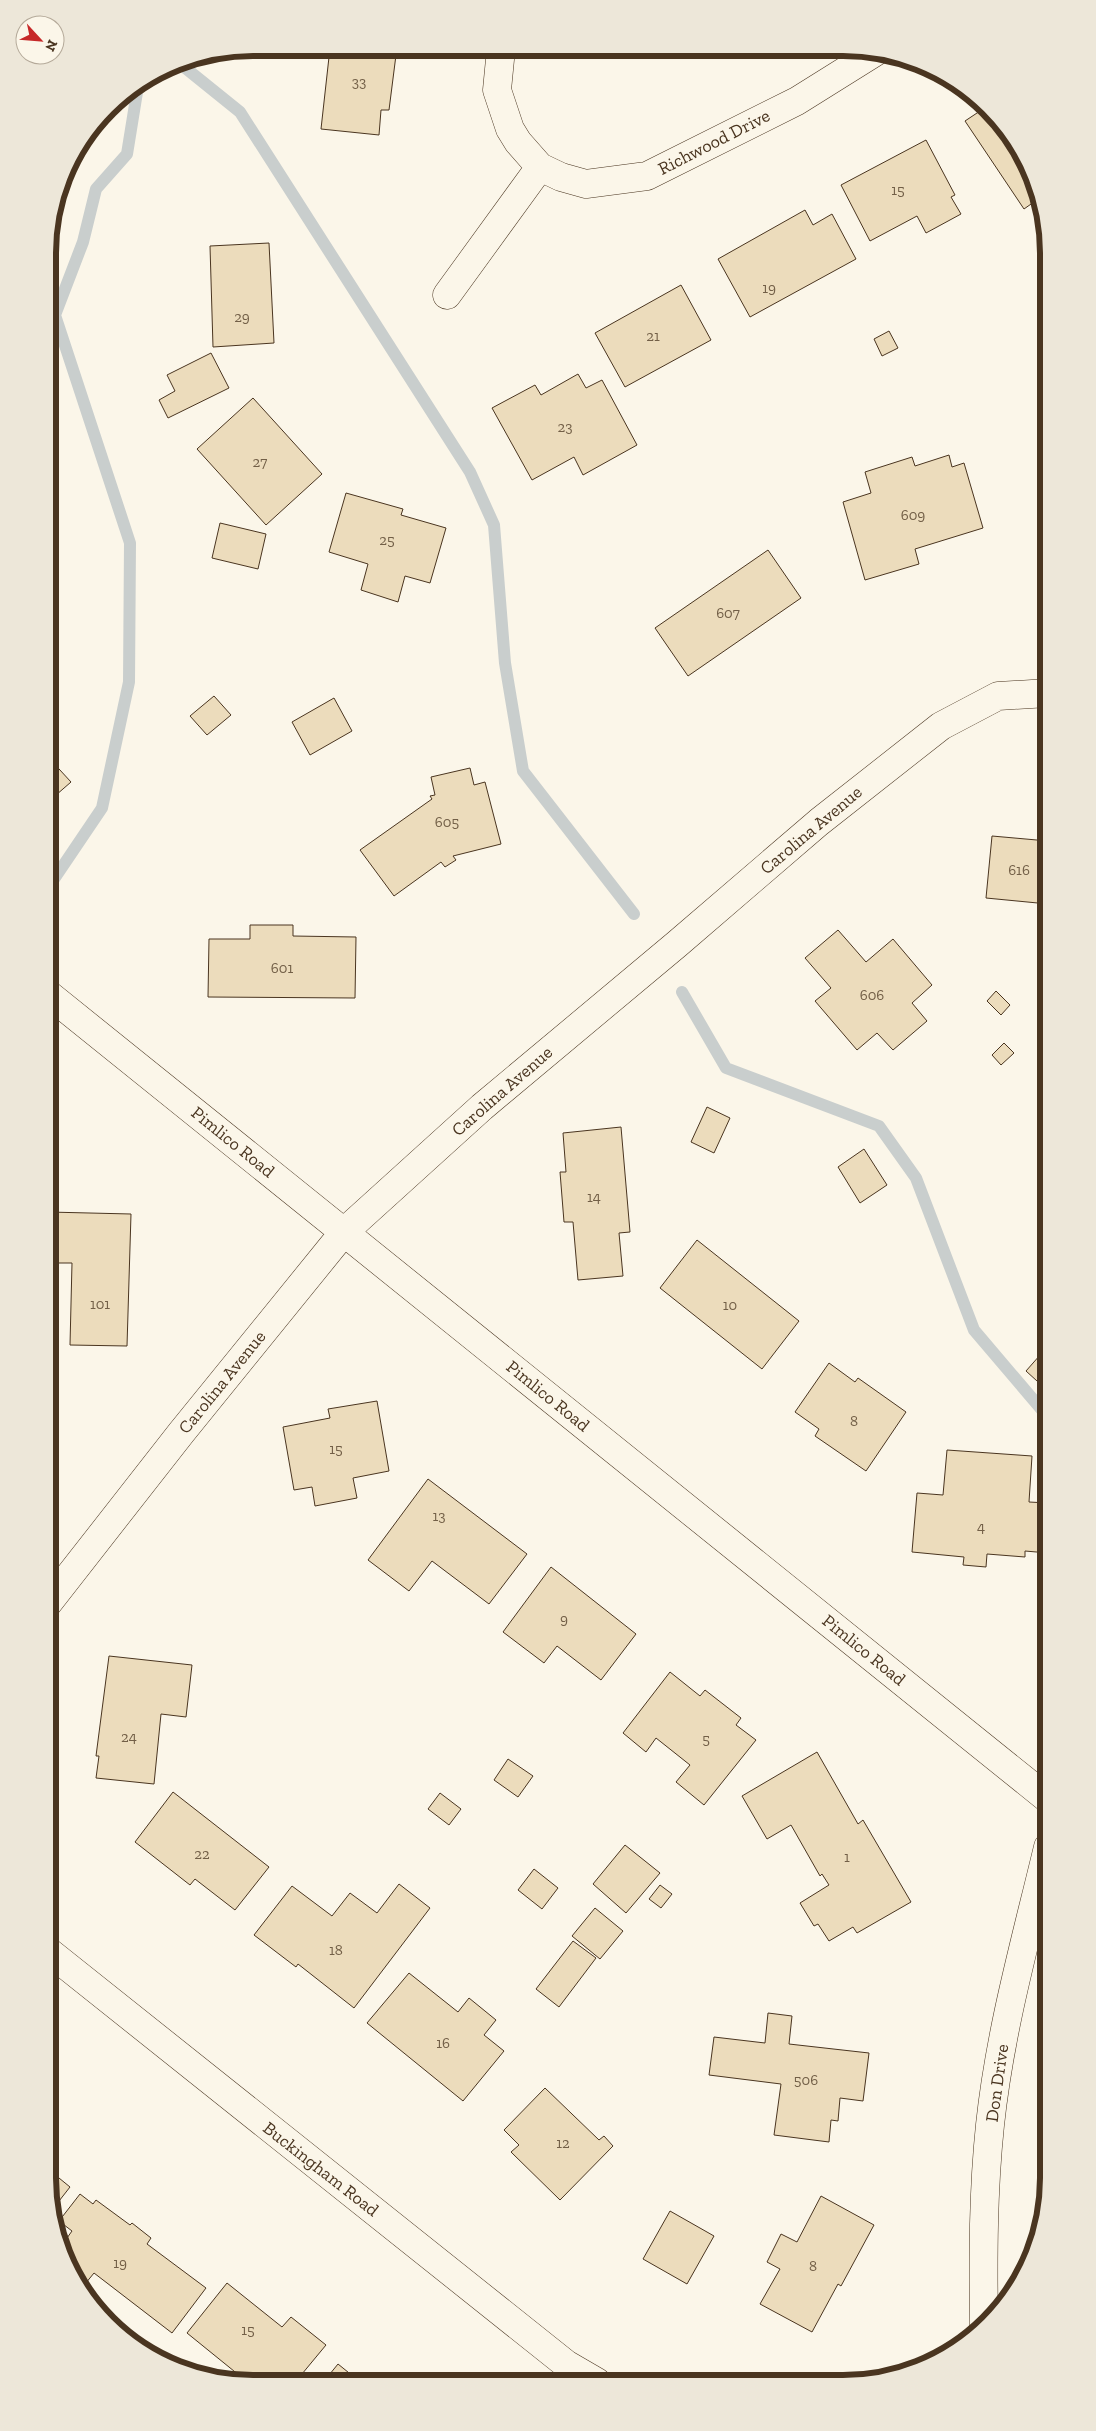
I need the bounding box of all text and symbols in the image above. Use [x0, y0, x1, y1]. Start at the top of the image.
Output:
north arrow [15, 15, 65, 65]
text: N [41, 37, 61, 54]
house number: 33 [352, 73, 366, 91]
street label: Richwood Drive [654, 104, 774, 180]
house number: 15 [891, 181, 905, 199]
house number: 19 [762, 279, 776, 297]
house number: 29 [234, 308, 250, 326]
house number: 21 [646, 327, 660, 345]
house number: 23 [557, 418, 573, 436]
house number: 27 [253, 453, 267, 471]
house number: 609 [901, 506, 925, 524]
house number: 25 [379, 531, 395, 549]
house number: 607 [716, 604, 740, 622]
street label: Carolina Avenue [755, 781, 867, 879]
house number: 605 [435, 813, 459, 831]
house number: 616 [1008, 861, 1030, 879]
house number: 601 [271, 959, 293, 977]
house number: 606 [860, 986, 884, 1004]
street label: Carolina Avenue [447, 1041, 557, 1141]
street label: Pimlico Road [187, 1102, 279, 1182]
house number: 14 [587, 1188, 601, 1206]
house number: 101 [90, 1295, 110, 1313]
house number: 10 [723, 1296, 737, 1314]
street label: Carolina Avenue [174, 1326, 270, 1438]
street label: Pimlico Road [502, 1356, 594, 1436]
house number: 8 [850, 1412, 858, 1430]
house number: 15 [329, 1440, 343, 1458]
house number: 13 [432, 1507, 446, 1525]
house number: 4 [977, 1518, 985, 1536]
house number: 9 [560, 1610, 568, 1628]
street label: Pimlico Road [818, 1610, 910, 1690]
house number: 24 [121, 1728, 137, 1746]
house number: 5 [702, 1730, 710, 1748]
house number: 22 [194, 1845, 210, 1863]
house number: 1 [844, 1848, 850, 1866]
house number: 18 [329, 1941, 343, 1959]
house number: 16 [436, 2034, 450, 2052]
street label: Don Drive [981, 2043, 1013, 2123]
house number: 506 [794, 2071, 818, 2089]
street label: Buckingham Road [259, 2117, 383, 2221]
house number: 12 [556, 2134, 570, 2152]
house number: 19 [113, 2254, 127, 2272]
house number: 8 [809, 2257, 817, 2275]
house number: 15 [241, 2321, 255, 2339]

